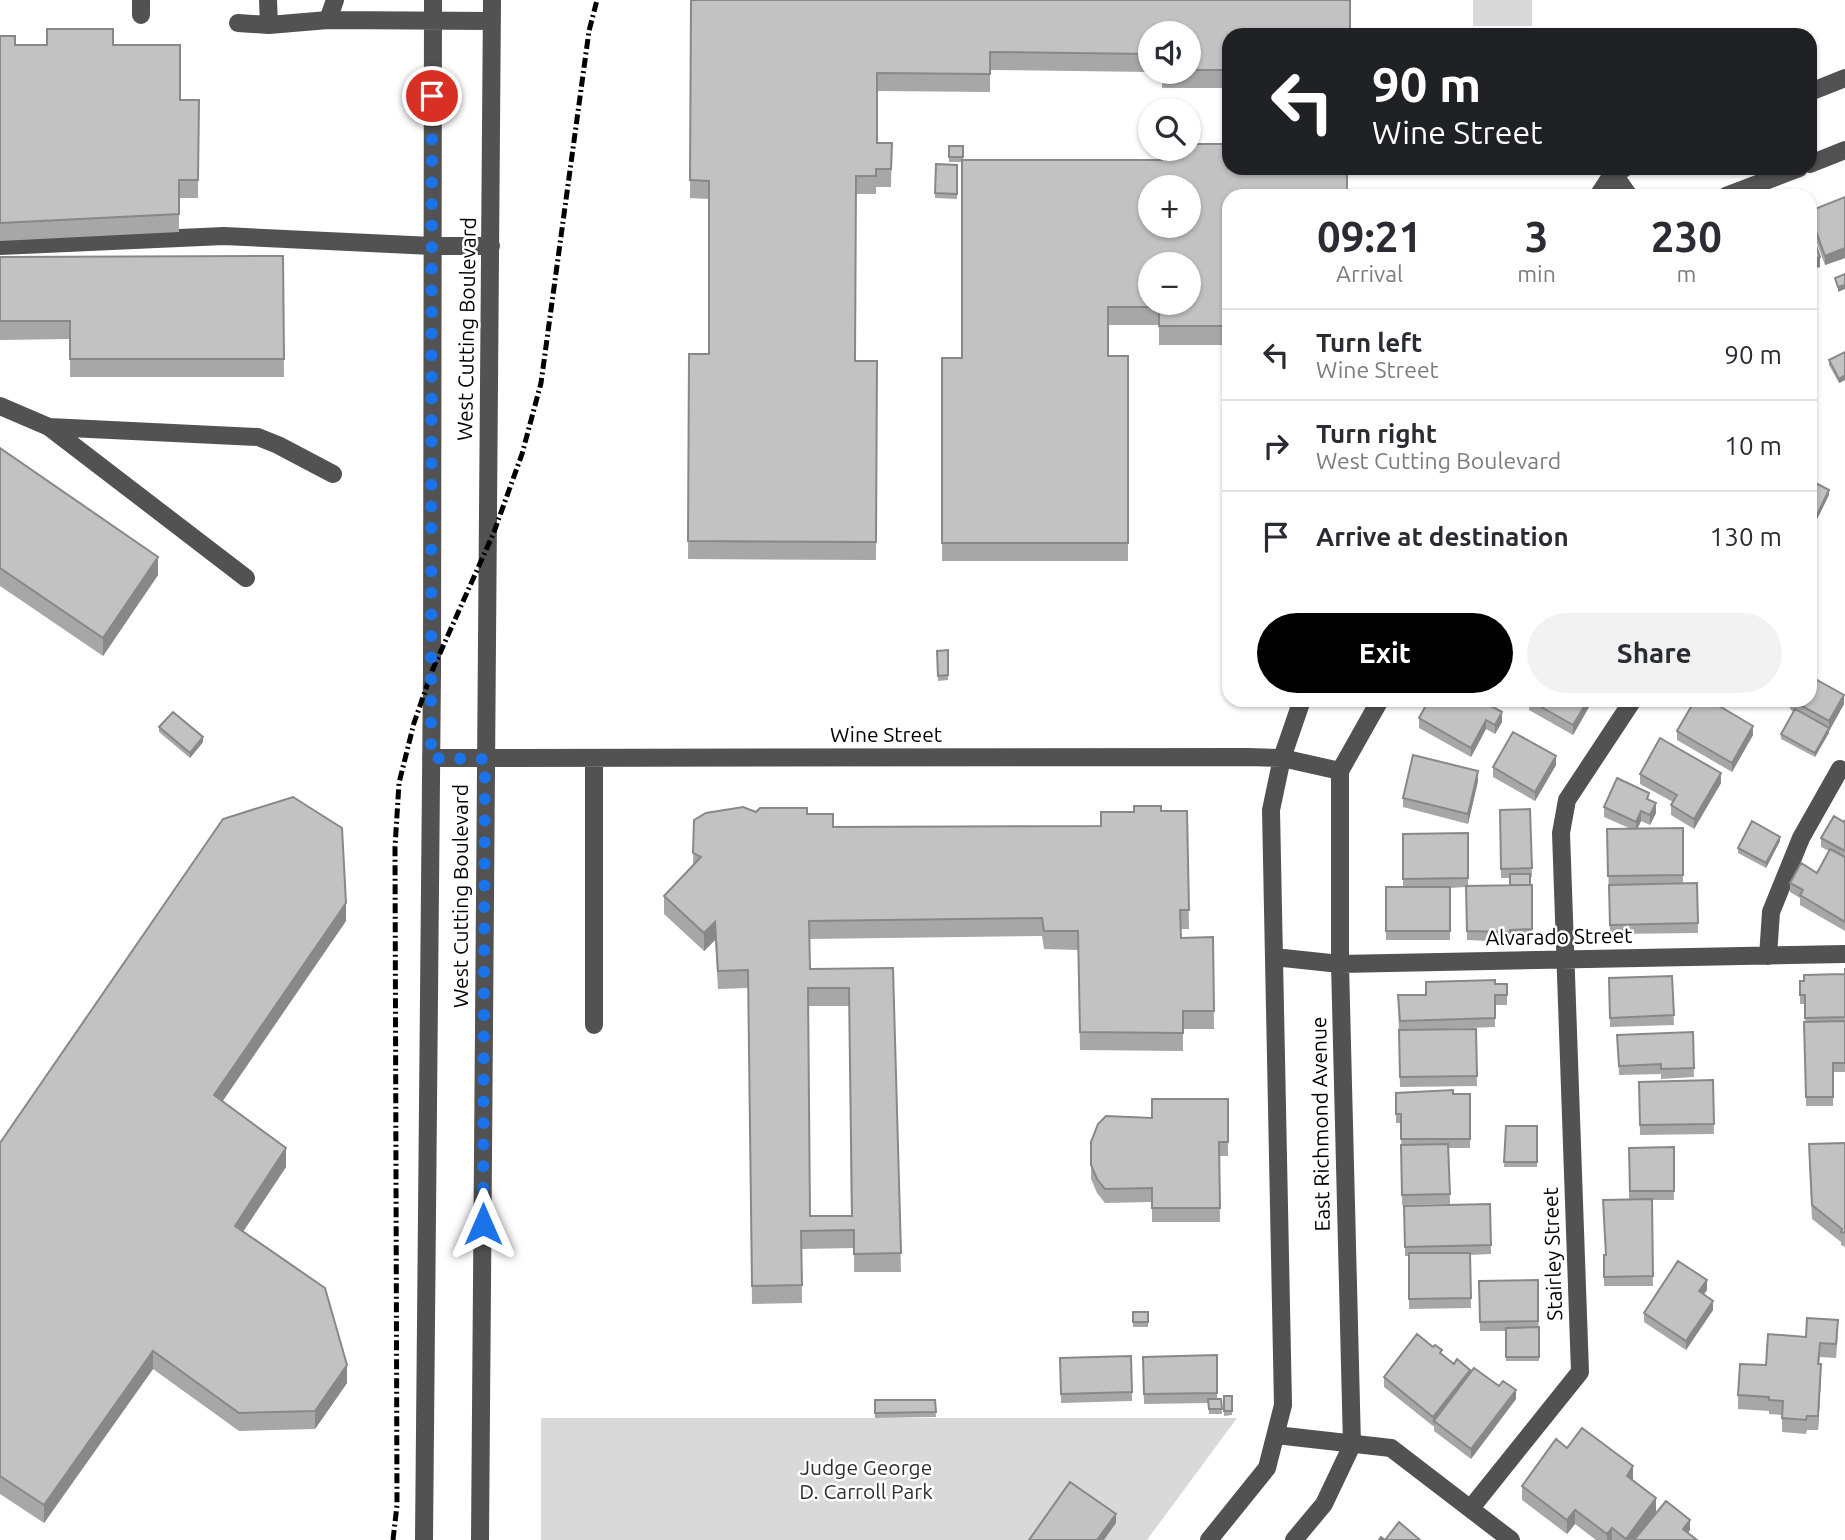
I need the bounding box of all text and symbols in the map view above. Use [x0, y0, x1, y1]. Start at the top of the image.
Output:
map controls [1138, 21, 1201, 315]
button: sound [1138, 21, 1201, 84]
icon: left [1257, 56, 1348, 147]
text: 90 m [1372, 56, 1481, 111]
pin [402, 66, 462, 126]
icon: arrive [413, 77, 451, 115]
button: search [1138, 98, 1201, 161]
text: Wine Street [1372, 114, 1543, 150]
button: + [1138, 175, 1201, 238]
text: 09:21 [1317, 213, 1422, 260]
text: 3 [1525, 213, 1548, 260]
text: 230 [1651, 213, 1722, 260]
street label: West Cutting Boulevard [452, 217, 480, 441]
button: − [1138, 252, 1201, 315]
text: Arrival [1336, 261, 1403, 286]
text: min [1517, 261, 1556, 286]
text: m [1676, 261, 1696, 286]
text: Turn left [1316, 328, 1422, 357]
icon: left [1257, 336, 1295, 374]
text: 90 m [1724, 340, 1782, 369]
text: Wine Street [1316, 357, 1439, 382]
text: Turn right [1316, 419, 1437, 448]
icon: right [1257, 427, 1295, 465]
text: 10 m [1724, 431, 1782, 460]
text: West Cutting Boulevard [1316, 448, 1561, 473]
icon: arrive [1257, 518, 1295, 556]
text: Arrive at destination [1316, 522, 1569, 551]
text: 130 m [1710, 522, 1782, 551]
button: Exit [1257, 613, 1513, 693]
button: Share [1527, 613, 1782, 693]
street label: Wine Street [830, 722, 942, 746]
street label: West Cutting Boulevard [448, 784, 472, 1008]
street label: Alvarado Street [1485, 923, 1633, 949]
street label: East Richmond Avenue [1306, 1016, 1334, 1232]
position arrow [446, 1187, 520, 1261]
street label: Stairley Street [1538, 1187, 1566, 1321]
park label: Judge George D. Carroll Park [799, 1455, 933, 1503]

